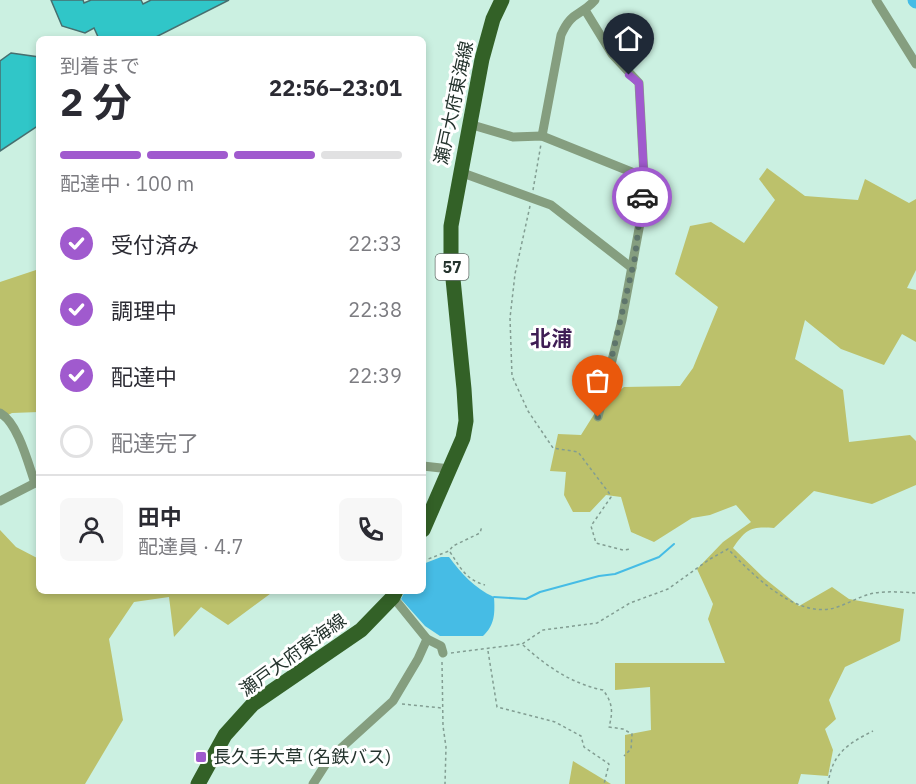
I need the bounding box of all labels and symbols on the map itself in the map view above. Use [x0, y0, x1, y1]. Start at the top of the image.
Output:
pin [603, 13, 654, 75]
street label: 瀬戸大府東海線 [429, 39, 478, 167]
courier [612, 167, 672, 227]
road number: 57 [436, 254, 468, 280]
district label: 北浦 [530, 324, 572, 352]
pin [572, 355, 623, 417]
street label: 瀬戸大府東海線 [235, 608, 350, 701]
place label: 長久手大草 (名鉄バス) [213, 745, 391, 768]
marker: 長久手大草 (名鉄バス) [194, 750, 208, 764]

